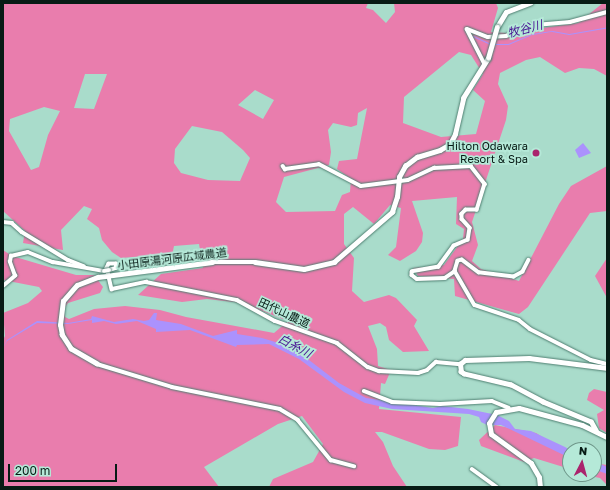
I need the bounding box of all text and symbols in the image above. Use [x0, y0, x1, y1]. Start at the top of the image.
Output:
water label: 牧谷川 [506, 17, 544, 41]
place label: Hilton Odawara Resort & Spa [447, 140, 528, 166]
marker: Hilton Odawara Resort & Spa [531, 148, 541, 158]
street label: 小田原湯河原広域農道 [117, 246, 227, 272]
street label: 田代山農道 [256, 295, 312, 331]
water label: 白糸川 [276, 331, 314, 361]
north arrow [562, 442, 602, 482]
text: N [578, 444, 588, 457]
scale bar [10, 456, 119, 482]
text: 200 m [15, 463, 50, 478]

